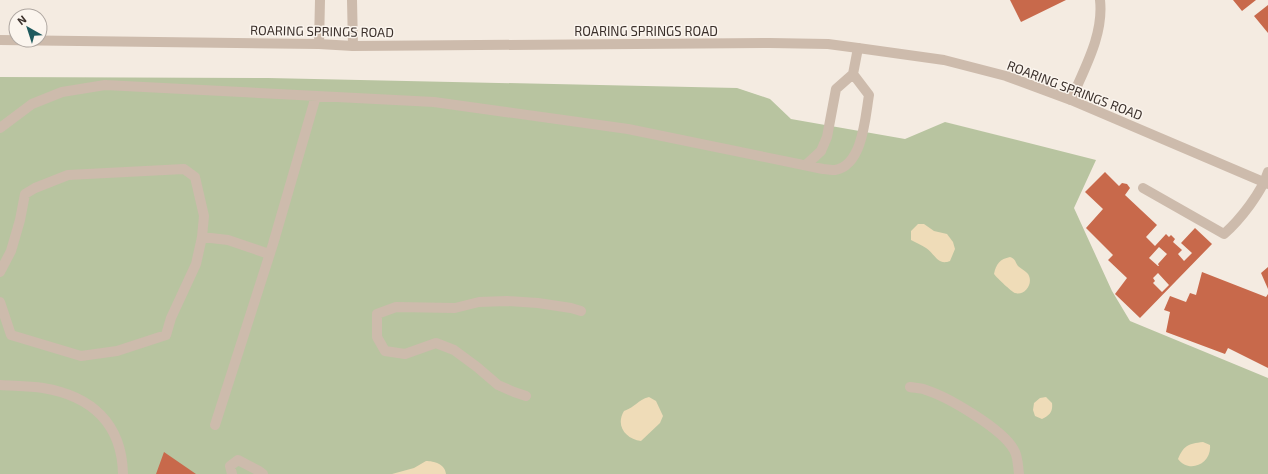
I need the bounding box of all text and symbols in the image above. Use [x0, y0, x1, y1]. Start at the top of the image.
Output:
north arrow [8, 8, 48, 48]
text: N [14, 12, 29, 27]
street label: ROARING SPRINGS ROAD [250, 22, 394, 40]
street label: ROARING SPRINGS ROAD [574, 23, 718, 39]
street label: ROARING SPRINGS ROAD [1005, 57, 1145, 123]

